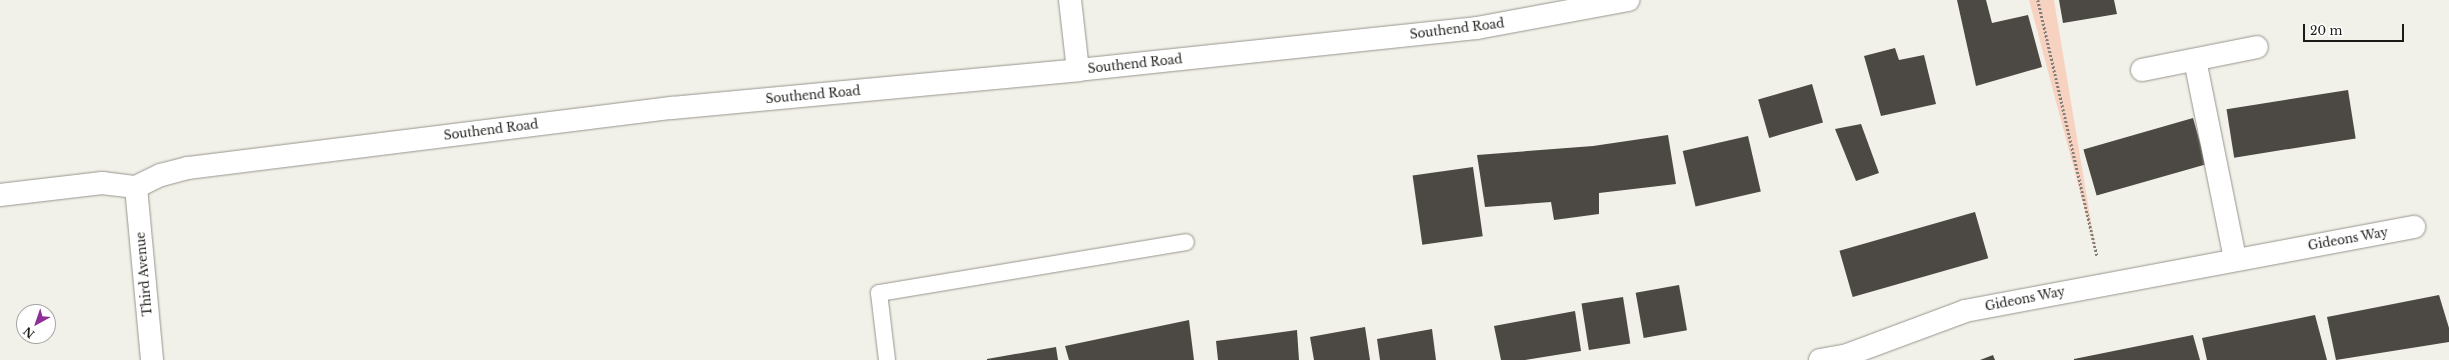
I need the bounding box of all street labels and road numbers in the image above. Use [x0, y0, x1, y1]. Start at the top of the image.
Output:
street label: Southend Road [1409, 16, 1505, 42]
street label: Southend Road [1087, 52, 1183, 76]
street label: Southend Road [765, 84, 861, 106]
street label: Southend Road [443, 117, 539, 143]
street label: Gideons Way [2307, 225, 2389, 253]
street label: Third Avenue [133, 231, 155, 317]
street label: Gideons Way [1984, 284, 2066, 314]

